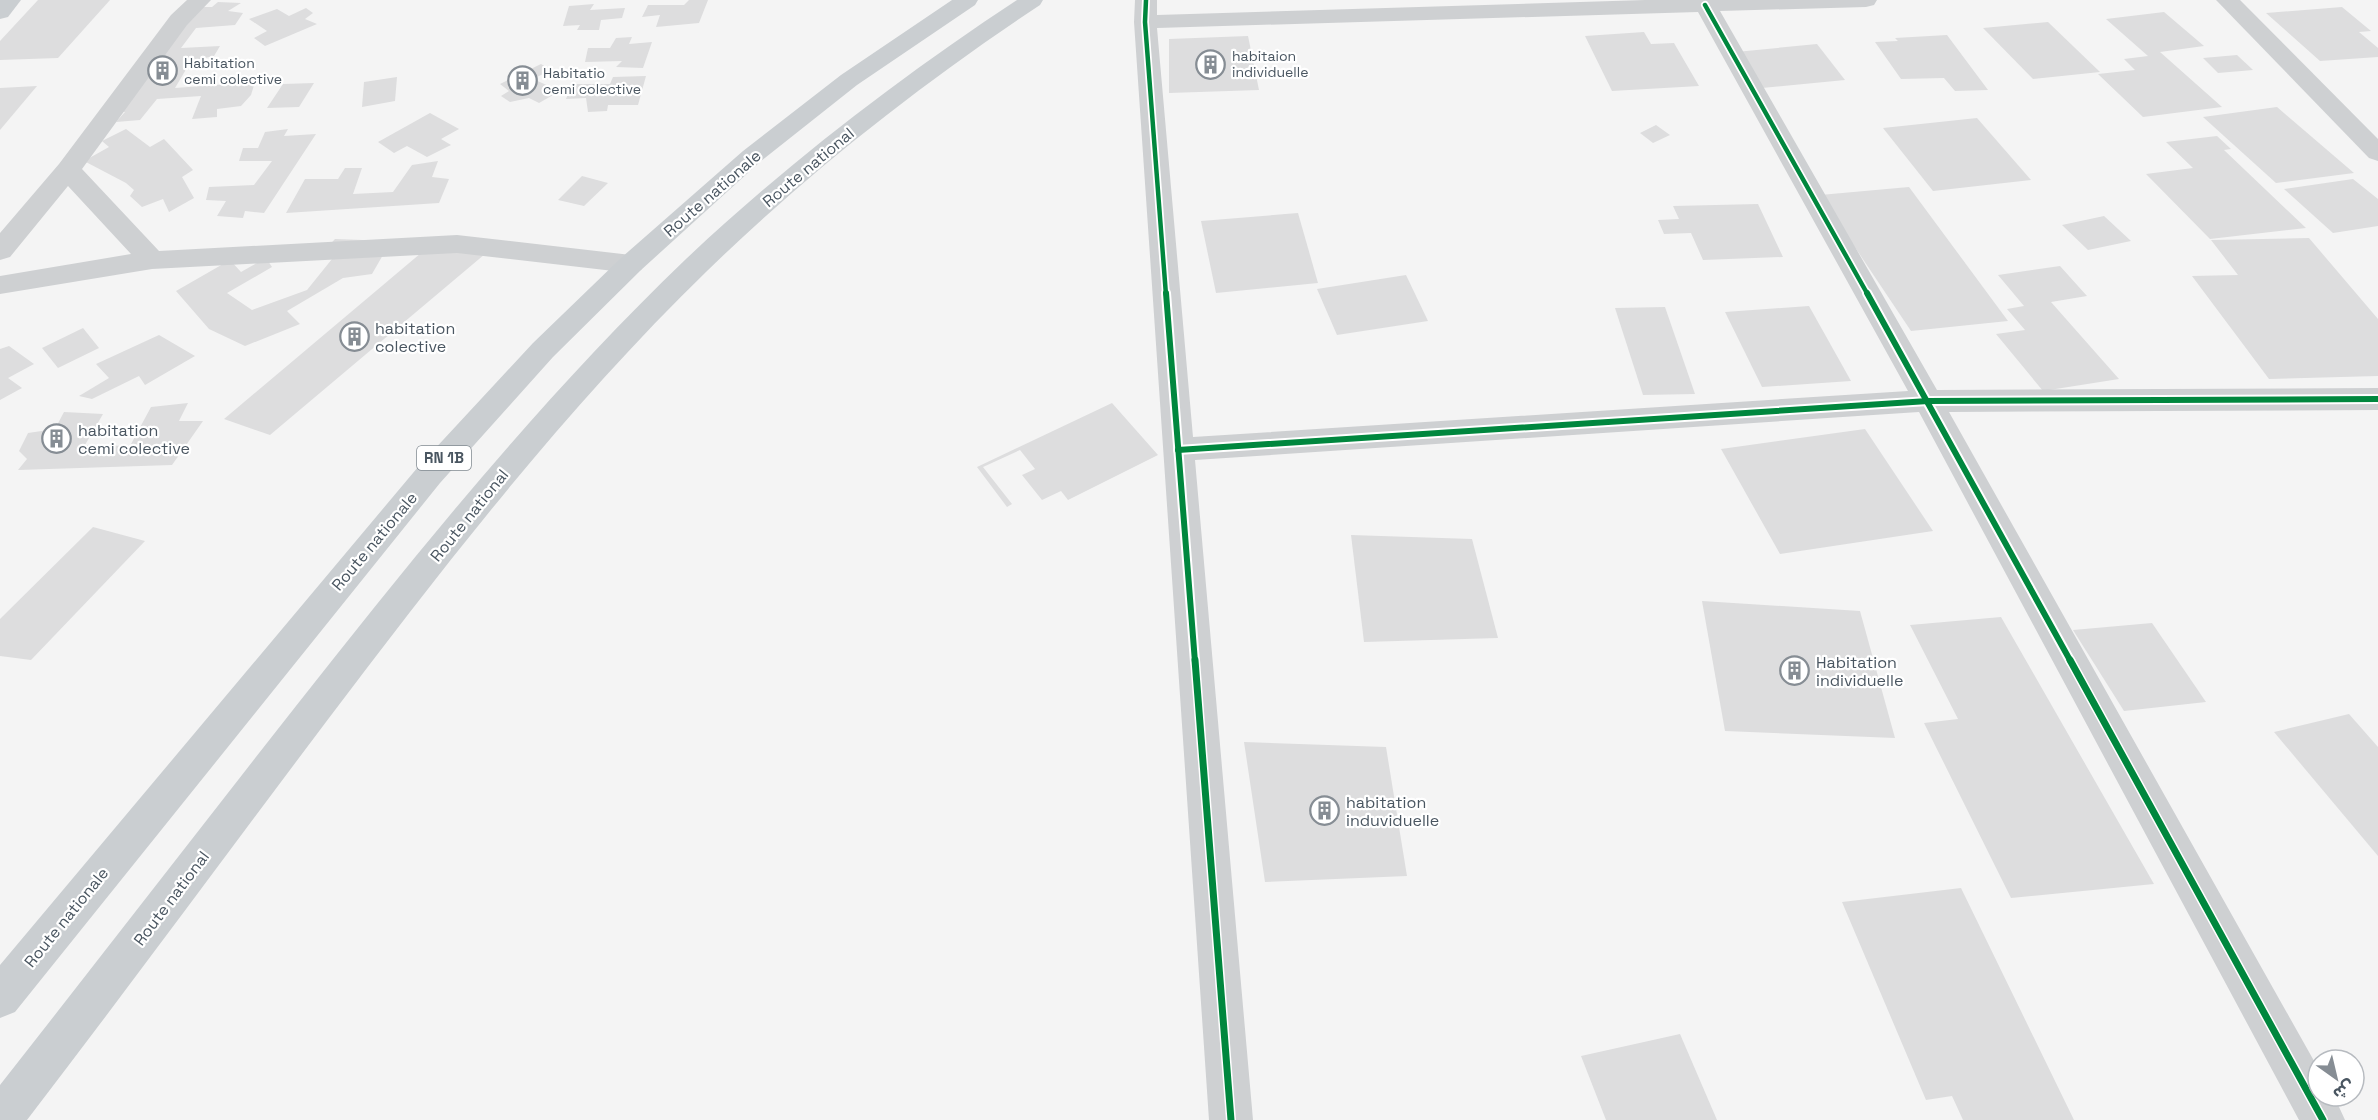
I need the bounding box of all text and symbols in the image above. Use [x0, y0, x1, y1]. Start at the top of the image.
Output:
place label: habitaion individuelle [1232, 47, 1308, 81]
building icon: habitaion individuelle [1195, 48, 1227, 80]
place label: Habitation cemi colective [184, 54, 282, 88]
building icon: Habitation cemi colective [147, 55, 179, 87]
place label: Habitatio cemi colective [543, 64, 641, 98]
building icon: Habitatio cemi colective [506, 65, 538, 97]
street label: Route national [758, 123, 858, 212]
street label: Route nationale [659, 145, 765, 241]
place label: habitation colective [375, 318, 455, 357]
building icon: habitation colective [338, 321, 370, 353]
place label: habitation cemi colective [78, 420, 190, 459]
building icon: habitation cemi colective [41, 423, 73, 455]
road number: RN 1B [417, 446, 471, 470]
street label: Route national [426, 465, 513, 566]
street label: Route nationale [327, 488, 422, 595]
place label: Habitation individuelle [1816, 652, 1903, 691]
building icon: Habitation individuelle [1779, 655, 1811, 687]
place label: habitation induviduelle [1346, 792, 1439, 831]
building icon: habitation induviduelle [1309, 795, 1341, 827]
street label: Route national [129, 847, 214, 950]
street label: Route nationale [20, 863, 113, 972]
north arrow [2306, 1048, 2366, 1108]
text: ش [2329, 1075, 2359, 1105]

